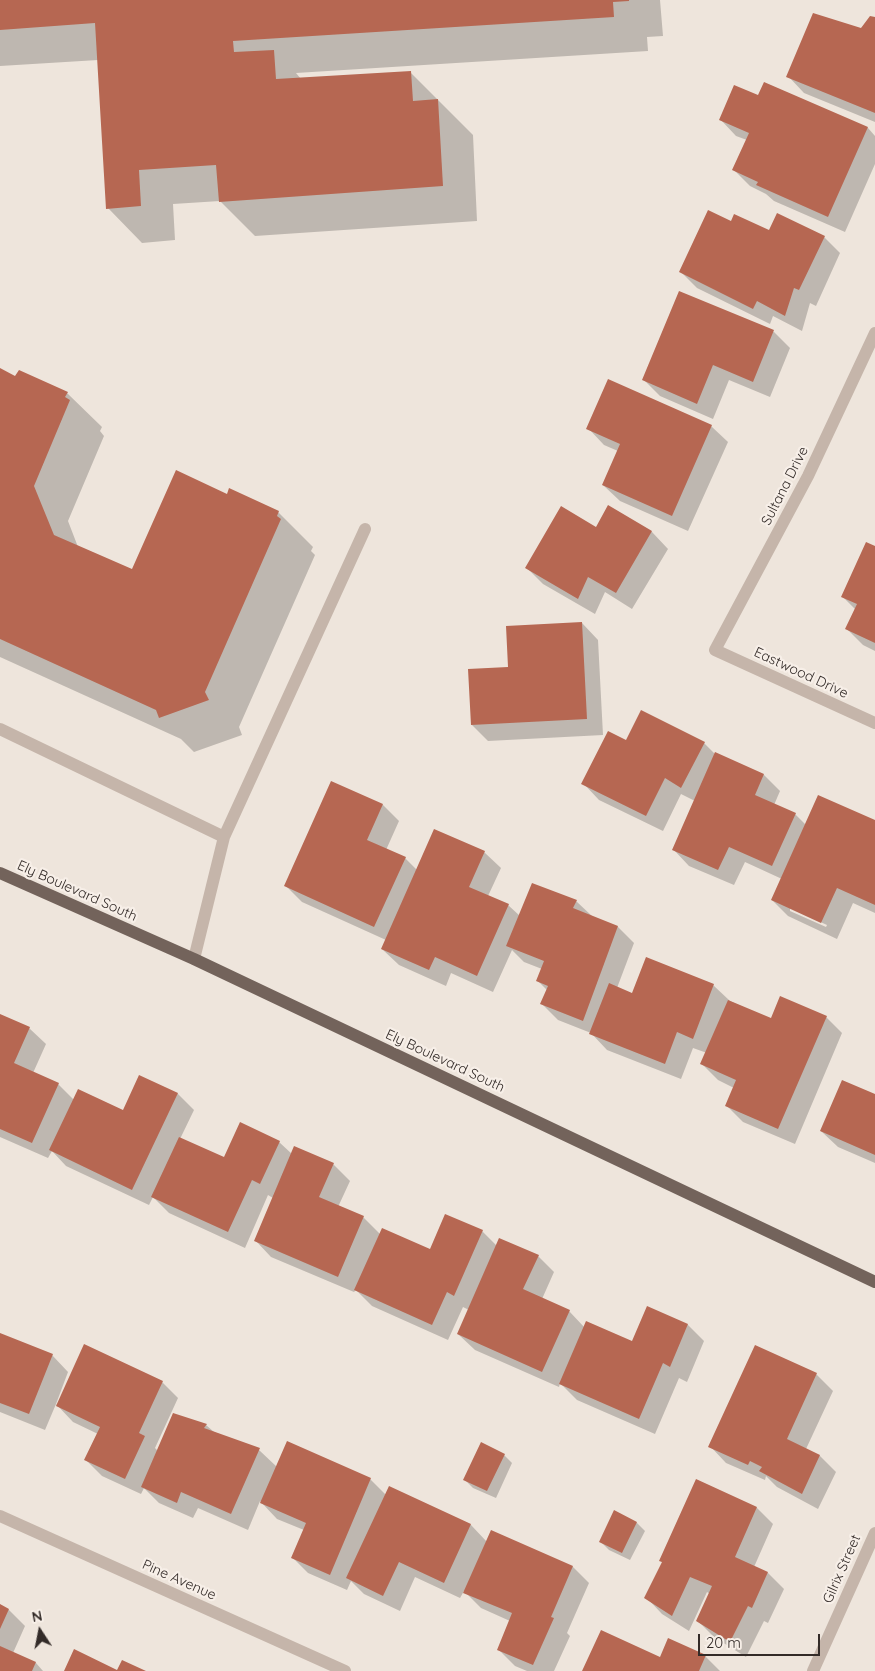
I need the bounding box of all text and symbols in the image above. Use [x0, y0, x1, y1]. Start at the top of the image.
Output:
street label: Sultana Drive [758, 444, 812, 528]
street label: Eastwood Drive [751, 644, 851, 702]
street label: Ely Boulevard South [14, 857, 140, 925]
street label: Ely Boulevard South [383, 1026, 507, 1096]
street label: Gilrix Street [819, 1532, 865, 1606]
street label: Pine Avenue [139, 1556, 219, 1604]
north arrow [15, 1606, 65, 1656]
text: N [30, 1606, 44, 1626]
scale bar [700, 1624, 822, 1656]
text: 20 m [706, 1633, 741, 1652]

